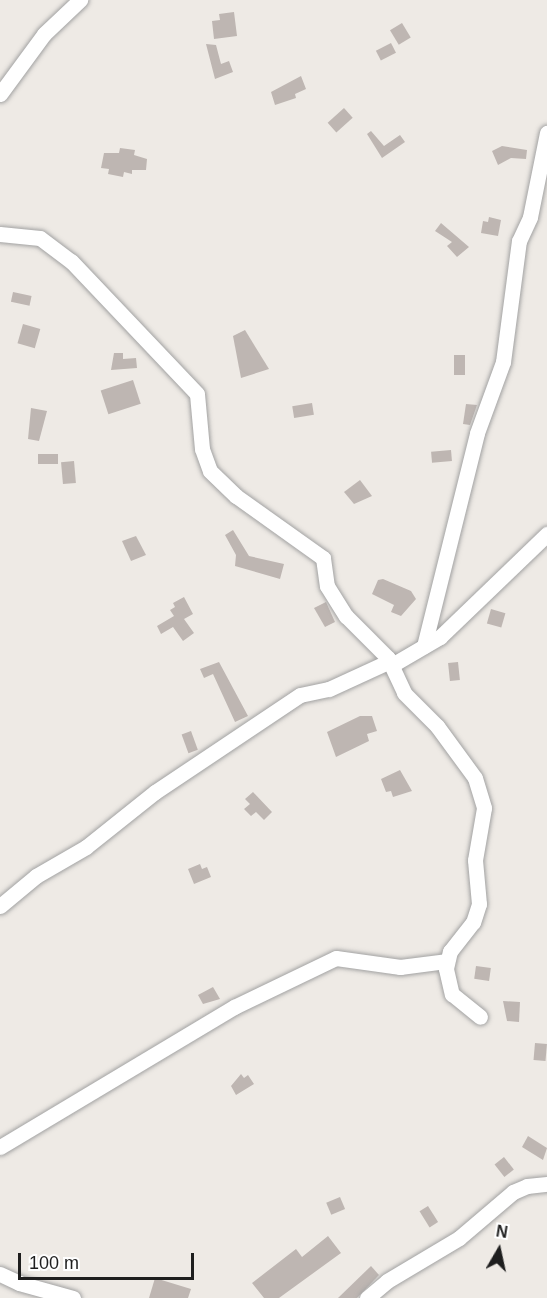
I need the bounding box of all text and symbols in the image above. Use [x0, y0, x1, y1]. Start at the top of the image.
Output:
north arrow [469, 1220, 529, 1280]
text: N [495, 1222, 509, 1241]
scale bar [21, 1241, 196, 1279]
text: 100 m [29, 1253, 79, 1273]

